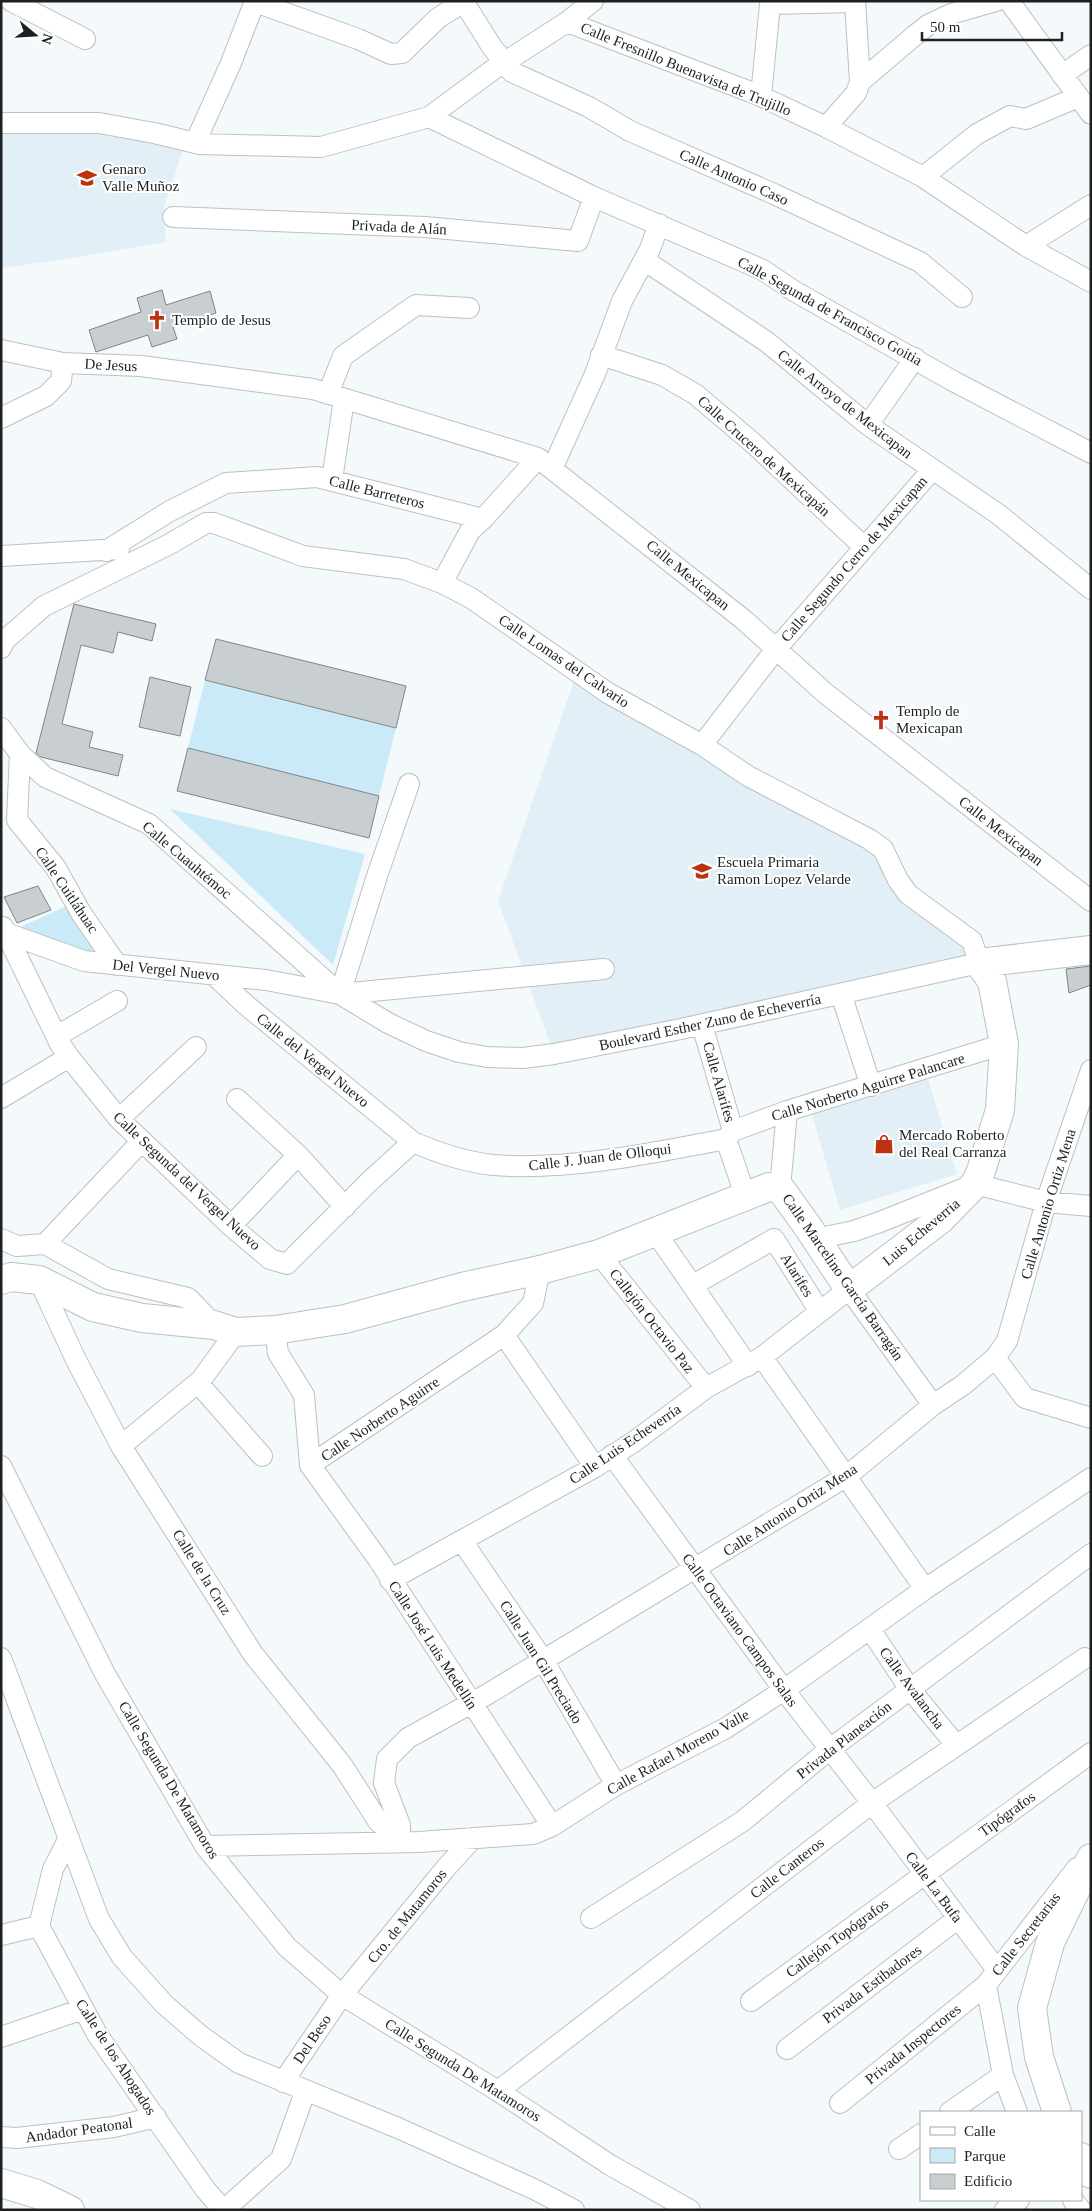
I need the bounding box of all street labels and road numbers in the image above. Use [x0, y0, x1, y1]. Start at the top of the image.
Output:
street label: Calle Fresnillo Buenavista de Trujillo [578, 19, 794, 119]
street label: Calle Antonio Caso [677, 146, 791, 208]
street label: Privada de Alán [351, 217, 448, 238]
street label: Calle Segunda de Francisco Goitia [735, 254, 925, 369]
street label: Calle Arroyo de Mexicapan [775, 347, 916, 462]
street label: De Jesus [84, 356, 138, 374]
street label: Calle Crucero de Mexicapán [695, 393, 834, 520]
street label: Calle Barreteros [328, 472, 427, 512]
street label: Calle Segundo Cerro de Mexicapan [778, 473, 931, 645]
street label: Calle Mexicapan [643, 537, 733, 614]
street label: Calle Lomas del Calvario [496, 611, 632, 711]
street label: Calle Mexicapan [956, 793, 1047, 869]
street label: Calle Cuauhtémoc [139, 818, 235, 902]
street label: Calle Cuitláhuac [32, 844, 102, 936]
street label: Del Vergel Nuevo [112, 956, 220, 984]
street label: Boulevard Esther Zuno de Echeverría [598, 991, 823, 1053]
street label: Calle del Vergel Nuevo [254, 1010, 372, 1110]
street label: Calle Alarifes [700, 1040, 738, 1124]
street label: Calle Norberto Aguirre Palancare [769, 1050, 967, 1124]
street label: Calle Segunda del Vergel Nuevo [110, 1109, 264, 1253]
street label: Calle Antonio Ortiz Mena [1018, 1127, 1079, 1281]
street label: Calle J. Juan de Olloqui [528, 1140, 672, 1174]
street label: Calle Marcelino García Barragán [779, 1191, 907, 1364]
street label: Luis Echeverria [879, 1195, 963, 1269]
street label: Alarifes [777, 1250, 817, 1300]
street label: Callejón Octavio Paz [606, 1266, 698, 1376]
street label: Calle Norberto Aguirre [318, 1373, 442, 1465]
street label: Calle Luis Echeverría [566, 1401, 684, 1487]
street label: Calle Antonio Ortiz Mena [720, 1461, 860, 1559]
street label: Calle de la Cruz [170, 1527, 235, 1618]
street label: Calle Octaviano Campos Salas [679, 1550, 801, 1710]
street label: Calle José Luis Medellín [386, 1578, 481, 1712]
street label: Calle Juan Gil Preciado [497, 1598, 585, 1726]
street label: Calle Avalancha [876, 1644, 948, 1732]
street label: Privada Planeación [794, 1698, 895, 1782]
street label: Calle Segunda De Matamoros [116, 1699, 222, 1862]
street label: Calle Rafael Moreno Valle [604, 1706, 752, 1798]
street label: Tipógrafos [976, 1788, 1038, 1840]
street label: Calle Canteros [747, 1834, 827, 1902]
street label: Calle La Bufa [902, 1849, 966, 1926]
street label: Cro. de Matamoros [364, 1866, 450, 1966]
street label: Calle Secretarias [989, 1889, 1064, 1979]
street label: Callejón Topógrafos [783, 1895, 891, 1980]
street label: Privada Estibadores [819, 1942, 925, 2026]
street label: Calle de los Ahogados [73, 1996, 159, 2118]
street label: Privada Inspectores [862, 2001, 964, 2087]
street label: Del Beso [290, 2012, 334, 2066]
street label: Calle Segunda De Matamoros [382, 2015, 544, 2125]
street label: Andador Peatonal [24, 2115, 134, 2145]

